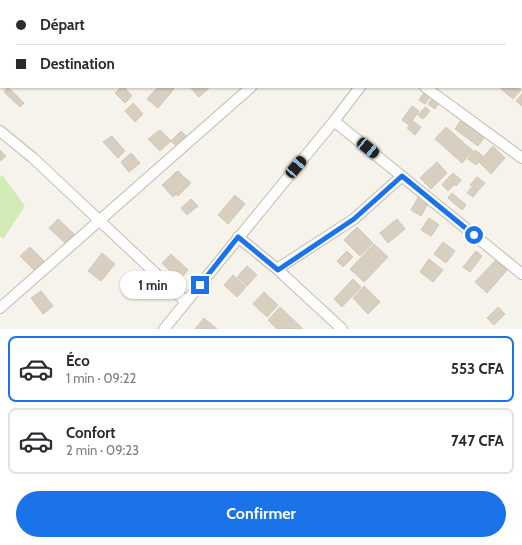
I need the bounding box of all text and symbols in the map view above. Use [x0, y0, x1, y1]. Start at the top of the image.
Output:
text: Départ [40, 16, 85, 34]
text: Destination [40, 55, 115, 73]
car [355, 136, 381, 160]
car [284, 154, 308, 180]
route start [465, 226, 483, 244]
callout: 1 min [120, 271, 186, 299]
route end [191, 276, 209, 294]
text: 1 min [138, 277, 168, 293]
icon: car [18, 351, 54, 387]
text: Éco [66, 352, 90, 370]
text: 553 CFA [451, 360, 504, 378]
text: 1 min · 09:22 [66, 370, 136, 386]
icon: car [18, 423, 54, 459]
text: Confort [66, 424, 115, 442]
text: 747 CFA [451, 432, 504, 450]
text: 2 min · 09:23 [66, 442, 139, 458]
button: Confirmer [16, 491, 506, 537]

